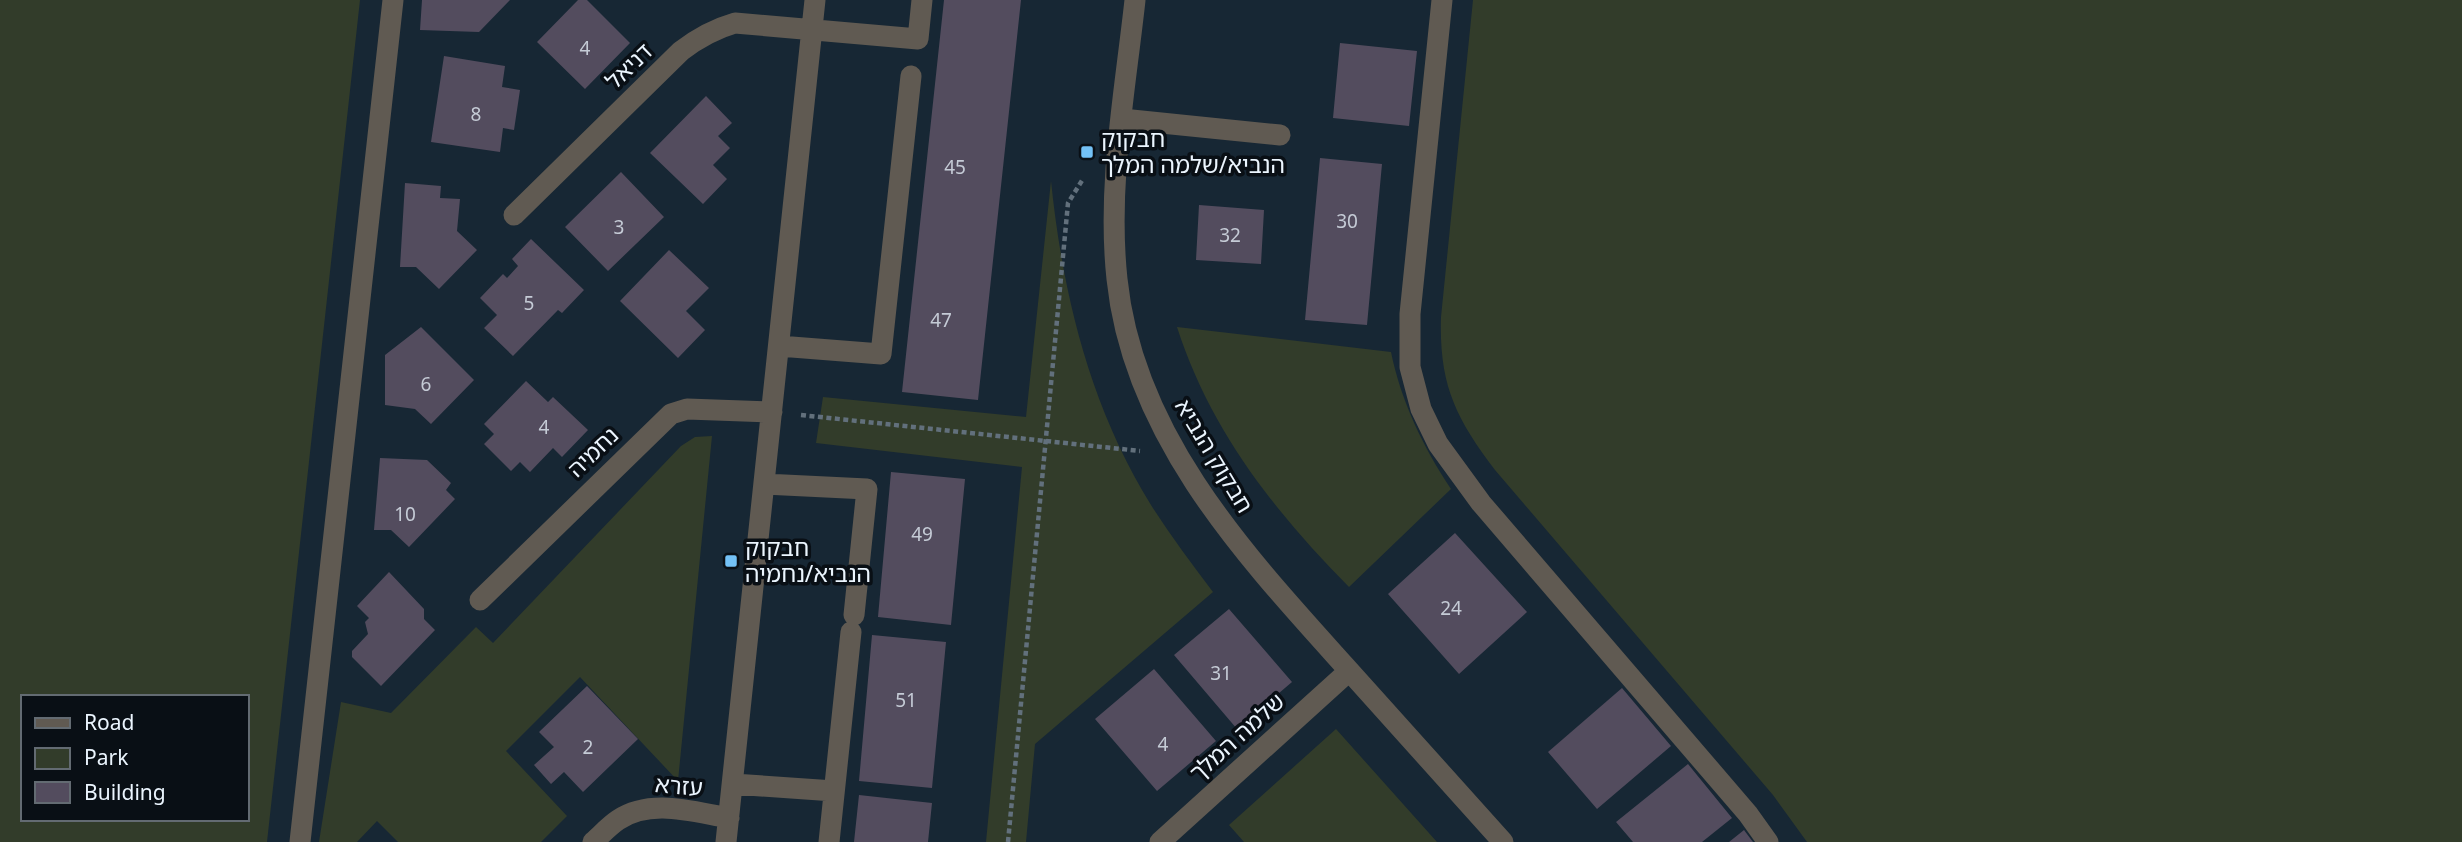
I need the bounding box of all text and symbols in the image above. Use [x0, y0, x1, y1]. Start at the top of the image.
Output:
house number: 4 [580, 35, 591, 61]
street label: דניאל [598, 35, 659, 96]
house number: 8 [471, 101, 481, 127]
place label: חבקוק הנביא/שלמה המלך [1101, 122, 1285, 180]
marker: חבקוק הנביא/שלמה המלך [1079, 144, 1095, 160]
house number: 45 [944, 154, 966, 180]
house number: 30 [1336, 208, 1358, 234]
house number: 3 [614, 214, 624, 240]
house number: 32 [1219, 222, 1241, 248]
house number: 5 [524, 290, 534, 316]
house number: 47 [930, 307, 952, 333]
house number: 6 [421, 371, 431, 397]
street label: חבקוק הנביא [1168, 392, 1261, 518]
house number: 4 [539, 414, 550, 440]
street label: נחמיה [560, 419, 625, 484]
house number: 10 [394, 501, 416, 527]
house number: 49 [911, 521, 933, 547]
place label: חבקוק הנביא/נחמיה [745, 531, 871, 589]
marker: חבקוק הנביא/נחמיה [723, 553, 739, 569]
house number: 24 [1440, 595, 1462, 621]
house number: 31 [1210, 660, 1232, 686]
street label: שלמה המלך [1182, 685, 1291, 788]
house number: 51 [895, 687, 917, 713]
legend [21, 695, 248, 821]
text: Road [84, 708, 134, 736]
house number: 4 [1158, 731, 1169, 757]
house number: 2 [583, 734, 593, 760]
text: Park [84, 743, 129, 771]
street label: עזרא [654, 767, 704, 803]
text: Building [84, 778, 166, 806]

